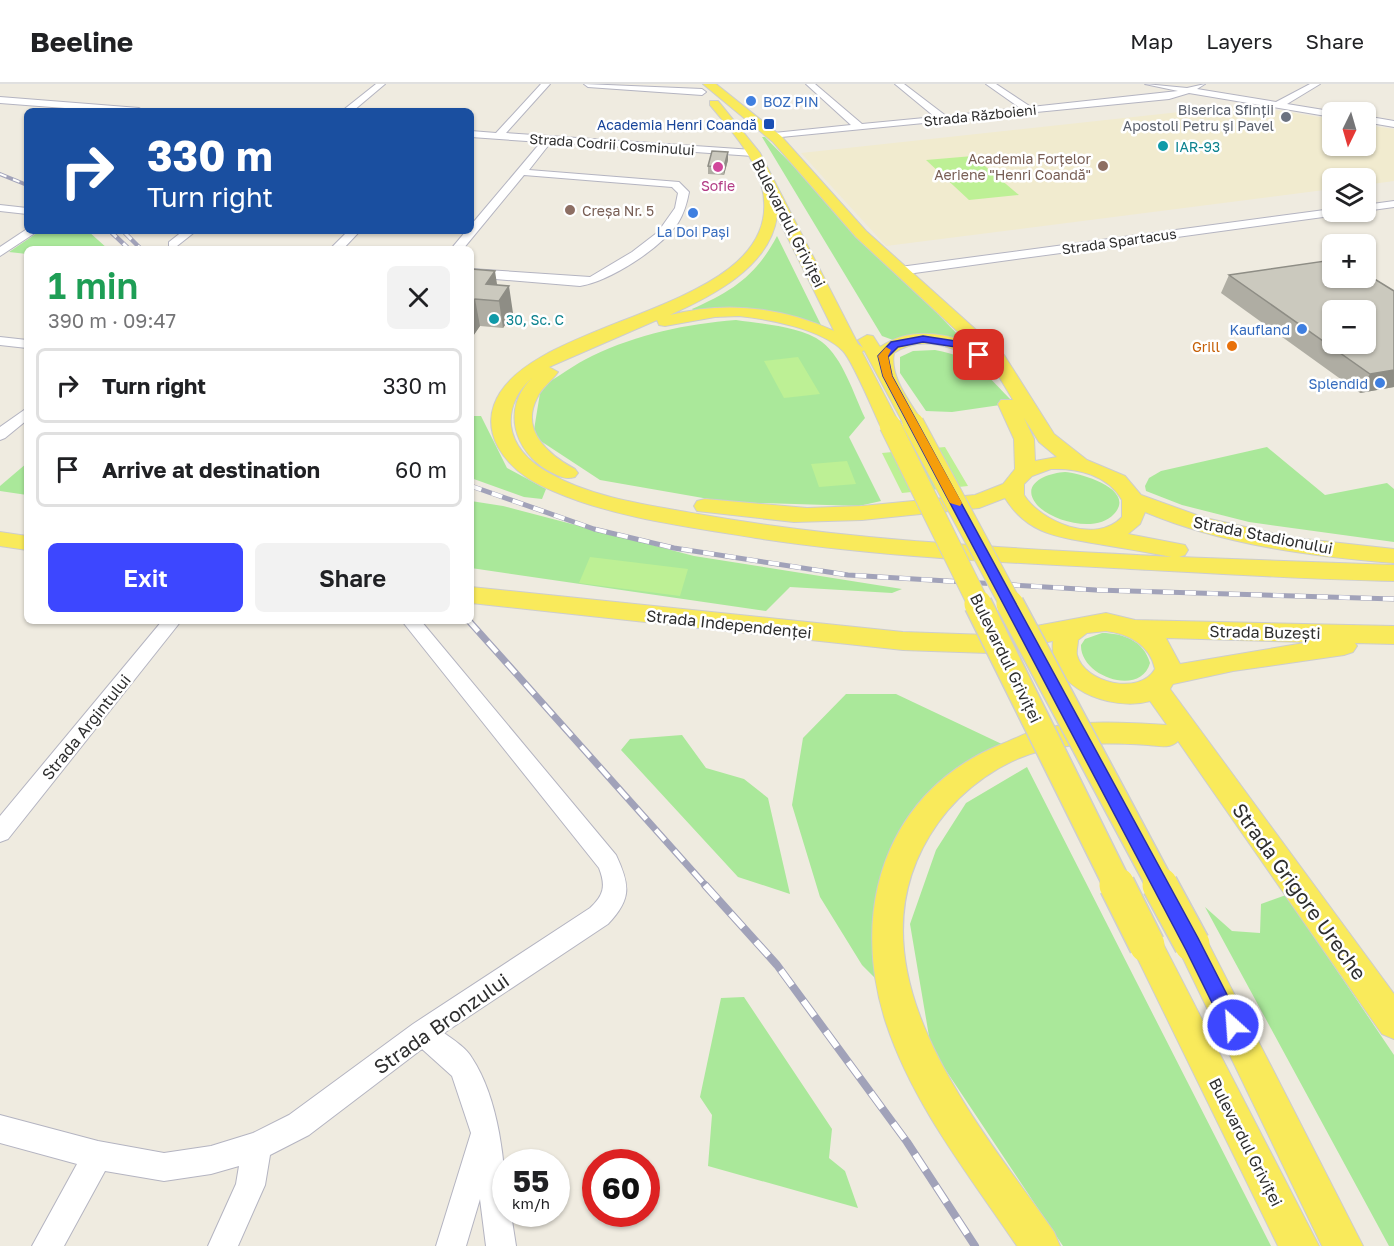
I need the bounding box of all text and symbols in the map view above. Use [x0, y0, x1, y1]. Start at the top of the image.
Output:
text: Beeline [30, 25, 133, 58]
text: Map [1130, 28, 1173, 54]
text: Layers [1206, 28, 1273, 54]
text: Share [1306, 28, 1364, 54]
place label: BOZ PIN [763, 93, 819, 110]
marker: BOZ PIN [744, 94, 758, 108]
street label: Strada Războieni [923, 101, 1037, 129]
place label: Biserica Sfinții Apostoli Petru și Pavel [1123, 101, 1274, 134]
north arrow [1322, 102, 1376, 156]
map controls [1322, 102, 1376, 354]
marker: Biserica Sfinții Apostoli Petru și Pavel [1279, 110, 1293, 124]
place label: Academia Henri Coandă [597, 116, 757, 133]
marker: Academia Henri Coandă [762, 117, 776, 131]
text: 330 m [147, 130, 273, 180]
street label: Strada Codrii Cosminului [529, 130, 695, 158]
icon: right [48, 132, 126, 210]
place label: IAR-93 [1175, 138, 1220, 155]
marker: IAR-93 [1156, 139, 1170, 153]
place label: Academia Forțelor Aeriene "Henri Coandă" [934, 150, 1092, 183]
street label: Bulevardul Griviței [748, 155, 830, 291]
marker: Academia Forțelor Aeriene "Henri Coandă" [1096, 159, 1110, 173]
marker: Sofie [711, 160, 725, 174]
button: layers [1322, 168, 1376, 222]
place label: Sofie [701, 177, 735, 194]
text: Turn right [147, 181, 273, 213]
place label: Creșa Nr. 5 [582, 202, 654, 219]
marker: Creșa Nr. 5 [563, 203, 577, 217]
marker: La Doi Pași [686, 206, 700, 220]
place label: La Doi Pași [656, 223, 730, 240]
street label: Strada Spartacus [1060, 225, 1178, 257]
button: + [1322, 234, 1376, 288]
text: 1 min [48, 264, 138, 307]
button: close [387, 266, 450, 329]
button: − [1322, 300, 1376, 354]
text: 390 m · 09:47 [48, 308, 176, 332]
place label: 30, Sc. C [506, 311, 564, 328]
marker: 30, Sc. C [487, 312, 501, 326]
place label: Kaufland [1229, 321, 1290, 338]
marker: Kaufland [1295, 322, 1309, 336]
pin [953, 329, 1004, 380]
icon: arrive [962, 338, 995, 371]
place label: Grill [1192, 338, 1220, 355]
marker: Grill [1225, 339, 1239, 353]
icon: right [51, 369, 84, 402]
text: Turn right [102, 372, 206, 399]
text: 330 m [383, 372, 447, 399]
place label: Splendid [1308, 375, 1368, 392]
marker: Splendid [1373, 376, 1387, 390]
icon: arrive [51, 453, 84, 486]
text: Arrive at destination [102, 456, 320, 483]
text: 60 m [395, 456, 447, 483]
street label: Strada Stadionului [1191, 512, 1335, 558]
button: Exit [48, 543, 243, 612]
button: Share [255, 543, 450, 612]
street label: Bulevardul Griviței [966, 590, 1046, 726]
street label: Strada Independenței [645, 605, 813, 643]
street label: Strada Buzești [1209, 621, 1321, 643]
street label: Strada Argintului [37, 670, 135, 784]
street label: Strada Grigore Ureche [1228, 798, 1372, 984]
street label: Strada Bronzului [369, 967, 513, 1079]
position arrow [1201, 993, 1265, 1057]
street label: Bulevardul Griviței [1205, 1074, 1287, 1210]
speed limit sign: 60 [582, 1149, 660, 1227]
text: 55 [513, 1163, 549, 1199]
text: km/h [512, 1194, 550, 1212]

